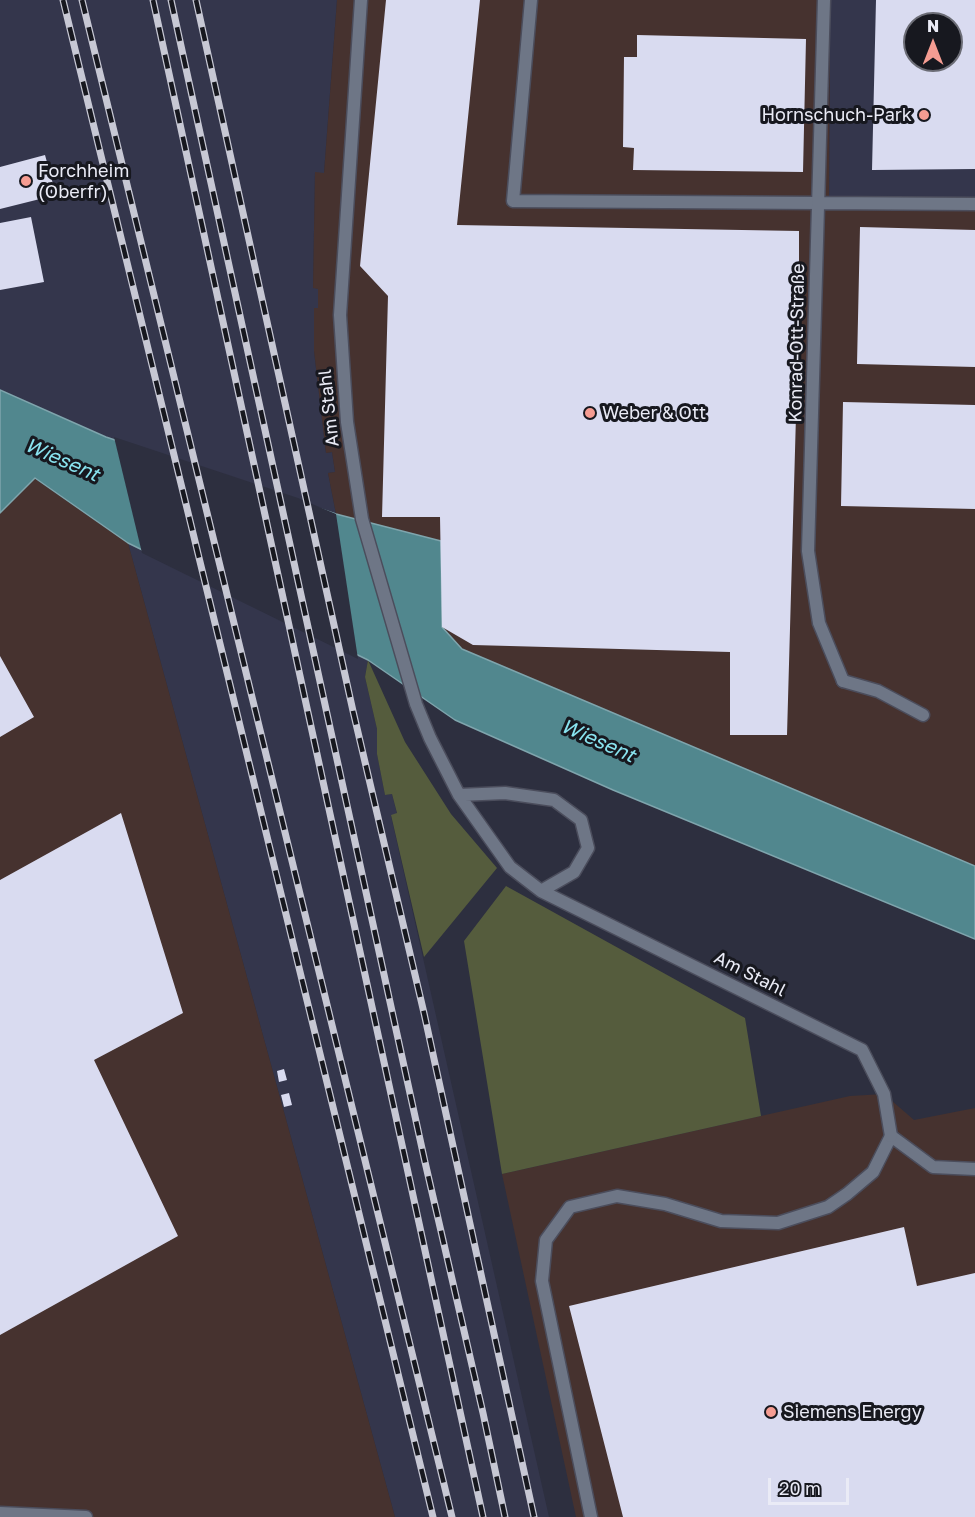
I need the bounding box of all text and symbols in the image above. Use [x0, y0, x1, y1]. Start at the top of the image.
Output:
north arrow [903, 12, 963, 72]
text: N [927, 16, 939, 36]
place label: Hornschuch-Park [761, 104, 912, 126]
marker: Hornschuch-Park [917, 108, 931, 122]
place label: Forchheim (Oberfr) [38, 160, 129, 202]
marker: Forchheim (Oberfr) [19, 174, 33, 188]
street label: Konrad-Ott-Straße [785, 263, 809, 423]
street label: Am Stahl [314, 368, 344, 448]
place label: Weber & Ott [602, 402, 706, 424]
marker: Weber & Ott [583, 406, 597, 420]
water label: Wiesent [21, 433, 103, 487]
water label: Wiesent [557, 714, 639, 768]
street label: Am Stahl [710, 947, 790, 1001]
place label: Siemens Energy [783, 1401, 922, 1423]
marker: Siemens Energy [764, 1405, 778, 1419]
scale bar [771, 1466, 852, 1504]
text: 20 m [779, 1477, 821, 1499]

